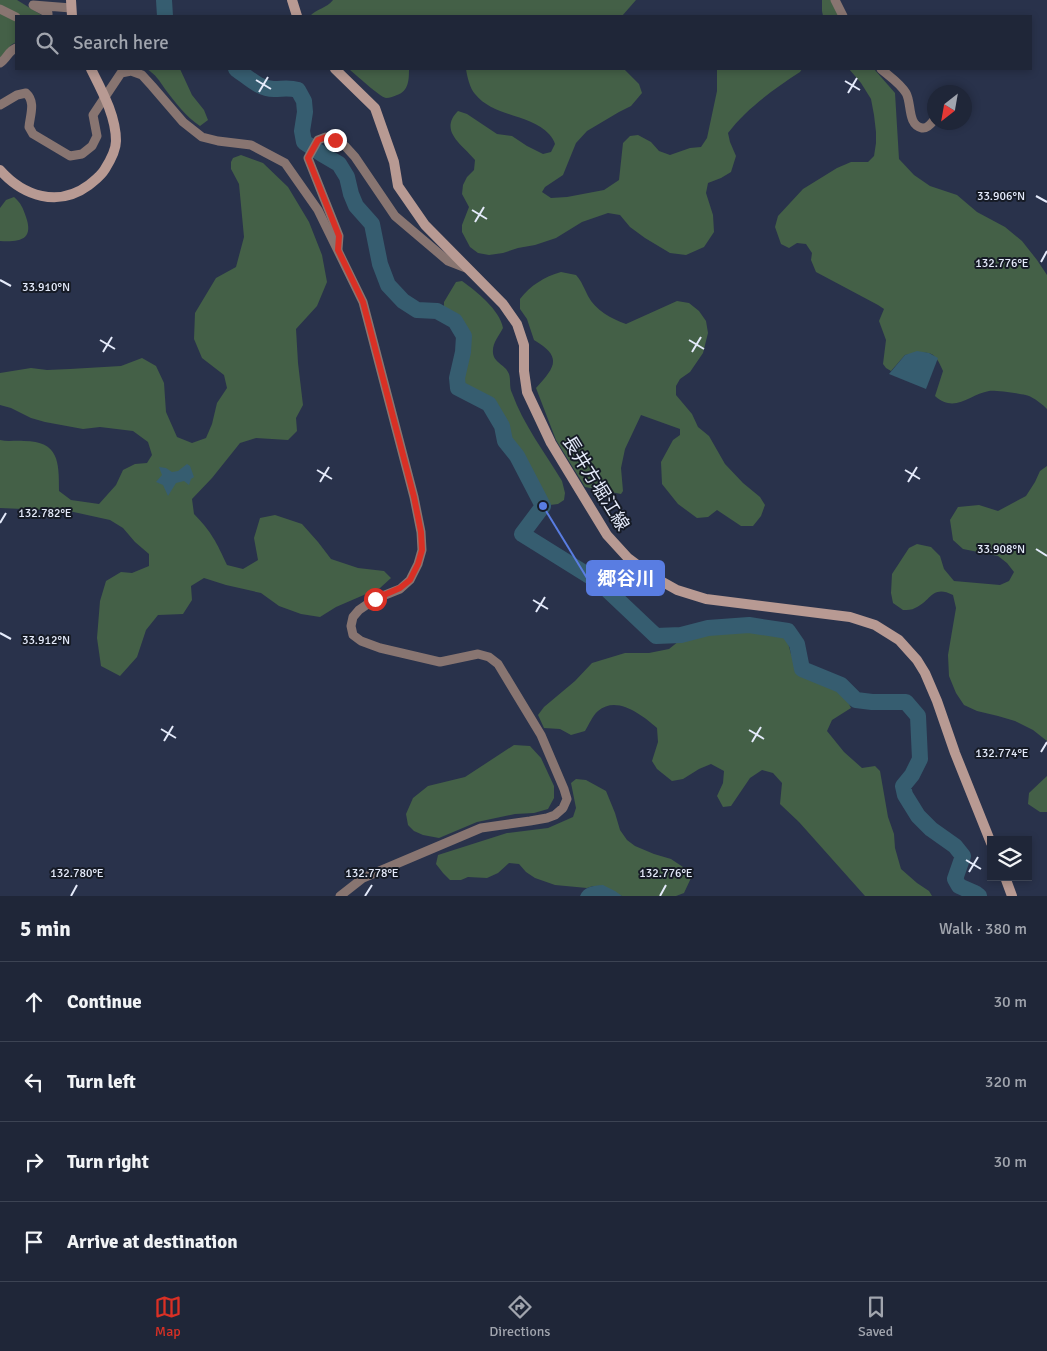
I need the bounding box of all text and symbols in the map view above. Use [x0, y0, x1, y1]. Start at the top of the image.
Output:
search box [15, 15, 1032, 70]
icon: search [33, 29, 61, 57]
text: Search here [73, 31, 169, 55]
north arrow [927, 85, 972, 130]
route end [324, 129, 347, 152]
text: 33.906°N [977, 189, 1025, 204]
text: 132.776°E [975, 256, 1029, 271]
text: 33.910°N [22, 280, 70, 295]
street label: 長井方堀江線 [558, 431, 634, 535]
text: 132.782°E [18, 506, 72, 521]
text: 33.908°N [977, 542, 1025, 557]
callout: 郷谷川 [587, 561, 664, 595]
text: 郷谷川 [597, 567, 655, 591]
route start [364, 588, 387, 611]
text: 33.912°N [22, 633, 70, 648]
text: 132.774°E [975, 746, 1029, 761]
map controls [987, 836, 1032, 881]
button: layers [987, 836, 1032, 881]
text: 132.780°E [50, 866, 104, 881]
text: 132.778°E [345, 866, 399, 881]
text: 132.776°E [639, 866, 693, 881]
text: 5 min [20, 916, 71, 942]
text: Walk · 380 m [939, 919, 1027, 939]
icon: ahead [20, 988, 48, 1016]
text: Continue [67, 990, 142, 1014]
text: 30 m [993, 992, 1027, 1012]
icon: left [20, 1068, 48, 1096]
text: Turn left [67, 1070, 136, 1094]
text: 320 m [985, 1072, 1027, 1092]
icon: right [20, 1148, 48, 1176]
text: Turn right [67, 1150, 149, 1174]
text: 30 m [993, 1152, 1027, 1172]
icon: arrive [20, 1228, 48, 1256]
text: Arrive at destination [67, 1230, 238, 1254]
tab: Map [154, 1293, 182, 1340]
tab: Directions [489, 1293, 550, 1340]
tab: Saved [858, 1293, 893, 1340]

